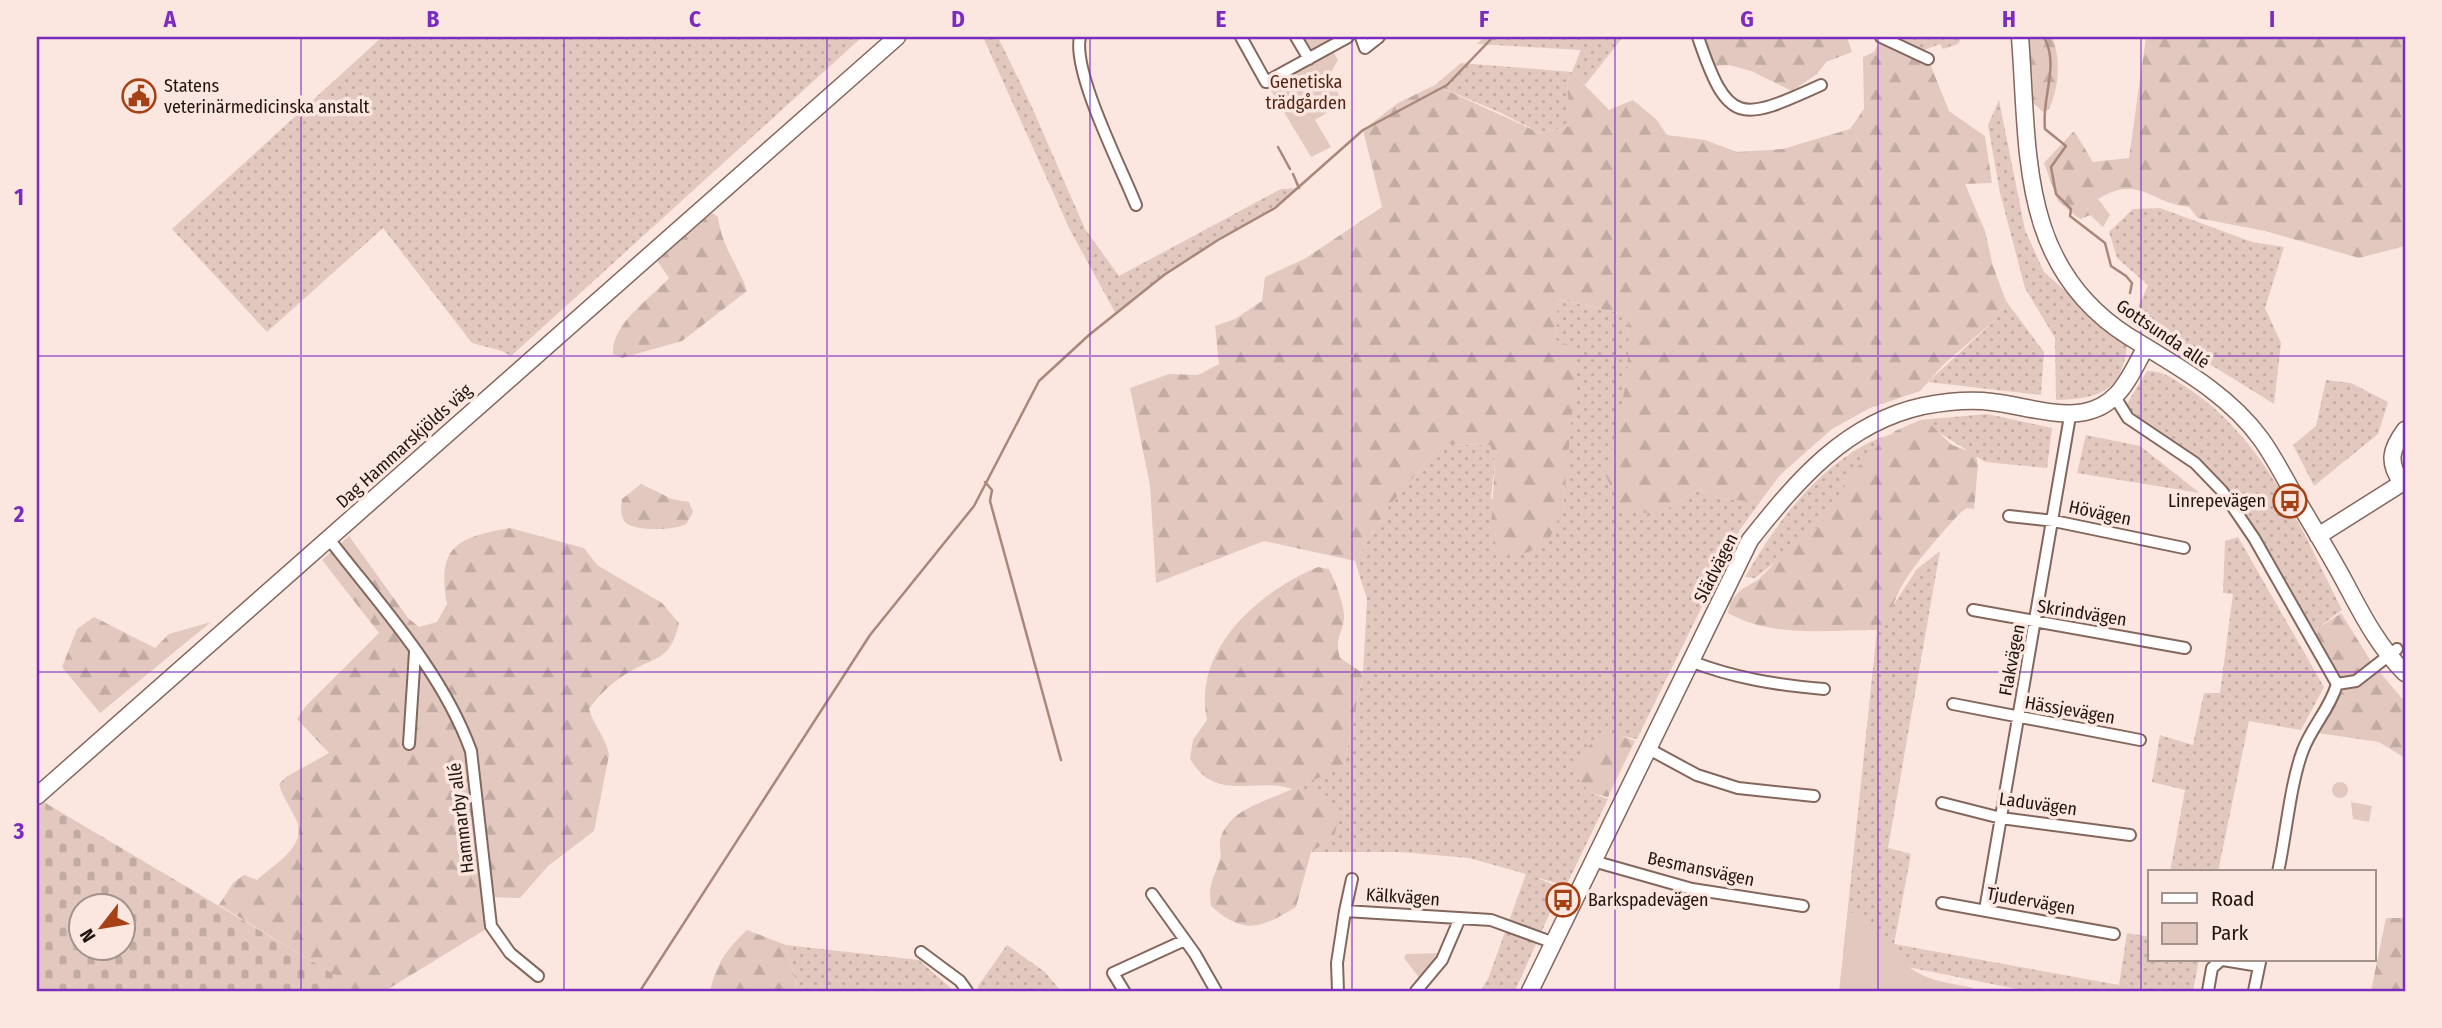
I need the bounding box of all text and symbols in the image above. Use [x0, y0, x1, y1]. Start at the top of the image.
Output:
text: A [163, 5, 177, 33]
text: B [427, 5, 440, 33]
text: C [689, 5, 701, 33]
text: D [951, 5, 965, 33]
text: E [1216, 5, 1227, 33]
text: F [1479, 5, 1489, 33]
text: G [1740, 5, 1754, 33]
text: H [2002, 5, 2016, 33]
text: I [2269, 5, 2275, 33]
park label: Genetiska trädgården [1266, 71, 1346, 114]
place label: Statens veterinärmedicinska anstalt [164, 75, 369, 118]
public building icon: Statens veterinärmedicinska anstalt [120, 77, 158, 115]
text: 1 [14, 183, 24, 211]
street label: Gottsunda allé [2112, 295, 2214, 373]
street label: Dag Hammarskjölds väg [332, 379, 477, 513]
bus stop icon: Linrepevägen [2271, 482, 2309, 520]
place label: Linrepevägen [2168, 490, 2266, 512]
street label: Hövägen [2067, 496, 2133, 530]
text: 2 [13, 500, 25, 528]
street label: Slädvägen [1689, 530, 1743, 606]
street label: Skrindvägen [2036, 595, 2128, 631]
street label: Flakvägen [1994, 622, 2030, 698]
street label: Hässjevägen [2023, 691, 2117, 729]
street label: Hammarby allé [443, 761, 479, 875]
street label: Laduvägen [1998, 788, 2078, 820]
text: 3 [13, 817, 25, 845]
street label: Besmansvägen [1645, 847, 1757, 891]
legend [2148, 870, 2376, 962]
bus stop icon: Barkspadevägen [1544, 881, 1582, 919]
street label: Tjudervägen [1985, 882, 2077, 920]
street label: Kälkvägen [1365, 883, 1441, 911]
text: Road [2211, 886, 2255, 912]
place label: Barkspadevägen [1588, 889, 1709, 911]
north arrow [66, 892, 136, 962]
text: Park [2211, 920, 2249, 946]
text: N [75, 925, 101, 946]

